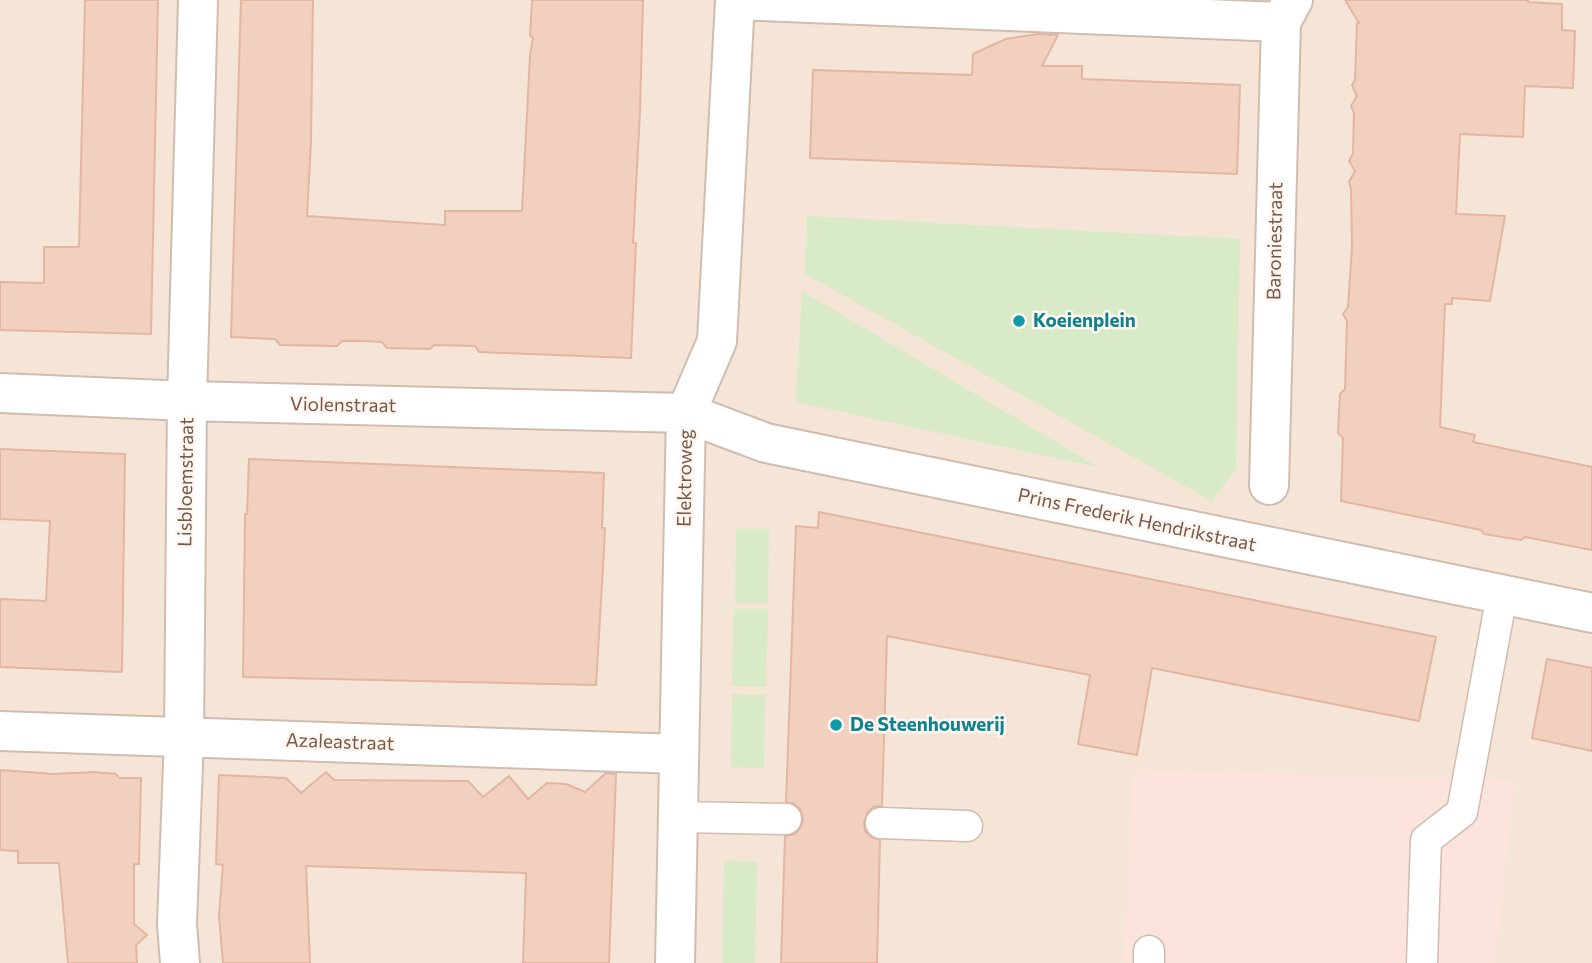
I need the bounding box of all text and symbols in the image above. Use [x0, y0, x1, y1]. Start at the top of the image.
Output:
street label: Baroniestraat [1263, 182, 1287, 300]
place label: Koeienplein [1033, 310, 1136, 332]
marker: Koeienplein [1011, 313, 1027, 329]
street label: Violenstraat [290, 393, 396, 417]
street label: Lisbloemstraat [173, 417, 199, 547]
street label: Elektroweg [673, 429, 697, 527]
street label: Prins Frederik Hendrikstraat [1016, 484, 1258, 556]
place label: De Steenhouwerij [850, 714, 1005, 736]
marker: De Steenhouwerij [828, 717, 844, 733]
street label: Azaleastraat [285, 729, 395, 755]

